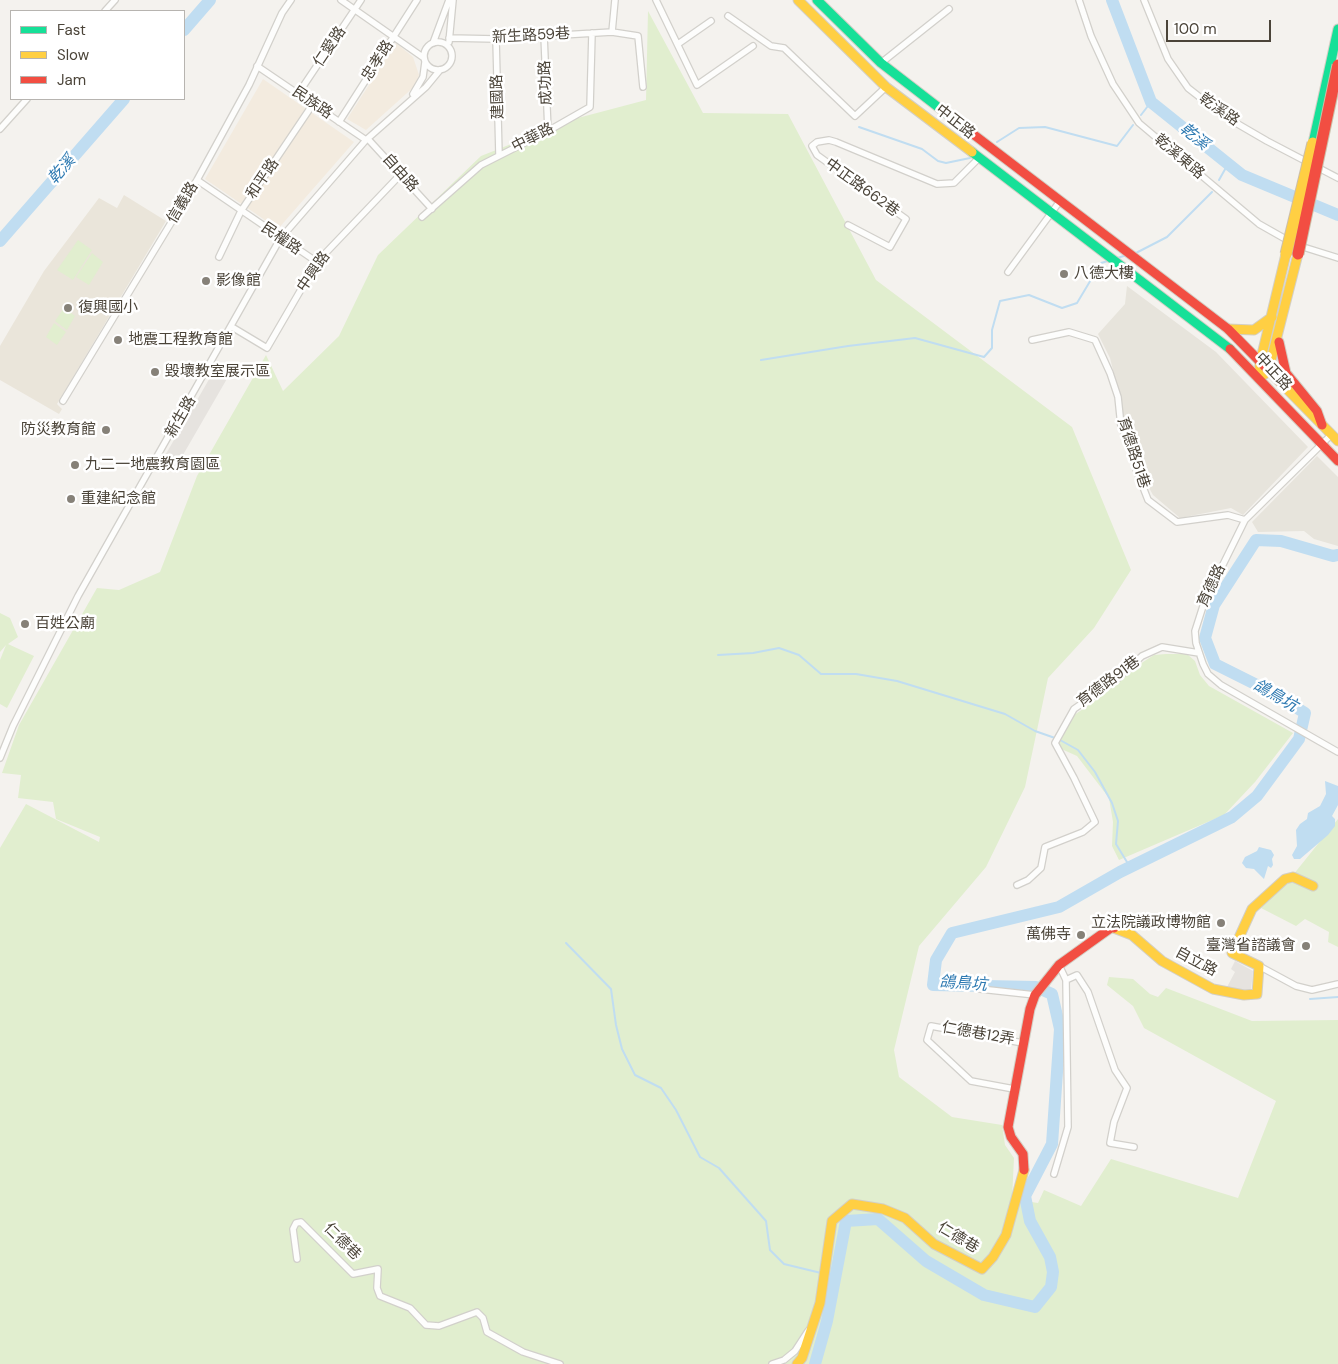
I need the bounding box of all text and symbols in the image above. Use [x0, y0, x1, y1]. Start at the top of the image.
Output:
legend [10, 10, 185, 100]
scale bar [1168, 10, 1273, 42]
text: 100 m [1174, 19, 1217, 39]
text: Fast [57, 20, 86, 40]
street label: 仁愛路 [310, 23, 350, 71]
street label: 新生路59巷 [492, 25, 570, 47]
street label: 忠孝路 [358, 37, 398, 85]
text: Slow [57, 45, 89, 65]
street label: 成功路 [536, 60, 556, 106]
text: Jam [57, 70, 86, 90]
street label: 建國路 [488, 74, 508, 120]
street label: 民族路 [288, 83, 336, 123]
street label: 乾溪路 [1195, 90, 1243, 130]
street label: 中正路 [932, 101, 978, 143]
water label: 乾溪 [1176, 119, 1212, 155]
street label: 中華路 [509, 120, 557, 156]
street label: 乾溪東路 [1150, 131, 1208, 183]
street label: 自由路 [378, 150, 422, 196]
water label: 乾溪 [44, 152, 80, 188]
street label: 和平路 [243, 155, 283, 203]
street label: 中正路662巷 [821, 155, 903, 221]
street label: 信義路 [164, 179, 202, 227]
street label: 民權路 [257, 219, 305, 259]
street label: 中興路 [294, 248, 334, 296]
place label: 八德大樓 [1074, 265, 1134, 283]
marker: 八德大樓 [1058, 268, 1070, 280]
place label: 影像館 [216, 272, 261, 290]
marker: 影像館 [200, 275, 212, 287]
place label: 復興國小 [78, 299, 138, 317]
marker: 復興國小 [62, 302, 74, 314]
place label: 地震工程教育館 [128, 331, 233, 349]
marker: 地震工程教育館 [112, 334, 124, 346]
street label: 中正路 [1251, 349, 1295, 395]
place label: 毀壞教室展示區 [165, 363, 270, 381]
marker: 毀壞教室展示區 [149, 366, 161, 378]
street label: 新生路 [162, 393, 200, 441]
street label: 育德路51巷 [1113, 415, 1153, 491]
place label: 防災教育館 [21, 421, 96, 439]
marker: 防災教育館 [100, 424, 112, 436]
place label: 九二一地震教育園區 [85, 456, 220, 474]
marker: 九二一地震教育園區 [69, 459, 81, 471]
place label: 重建紀念館 [81, 490, 156, 508]
marker: 重建紀念館 [65, 493, 77, 505]
street label: 育德路 [1194, 562, 1230, 610]
place label: 百姓公廟 [35, 615, 95, 633]
marker: 百姓公廟 [19, 618, 31, 630]
street label: 育德路91巷 [1074, 653, 1144, 711]
water label: 鴿鳥坑 [1249, 676, 1301, 716]
place label: 立法院議政博物館 [1091, 914, 1211, 932]
marker: 立法院議政博物館 [1215, 917, 1227, 929]
place label: 萬佛寺 [1026, 926, 1071, 944]
marker: 萬佛寺 [1075, 929, 1087, 941]
place label: 臺灣省諮議會 [1206, 937, 1296, 955]
marker: 臺灣省諮議會 [1300, 940, 1312, 952]
street label: 自立路 [1172, 943, 1220, 981]
water label: 鴿鳥坑 [938, 973, 988, 995]
street label: 仁德巷12弄 [940, 1019, 1016, 1049]
street label: 仁德巷 [934, 1219, 982, 1257]
street label: 仁德巷 [320, 1220, 364, 1264]

